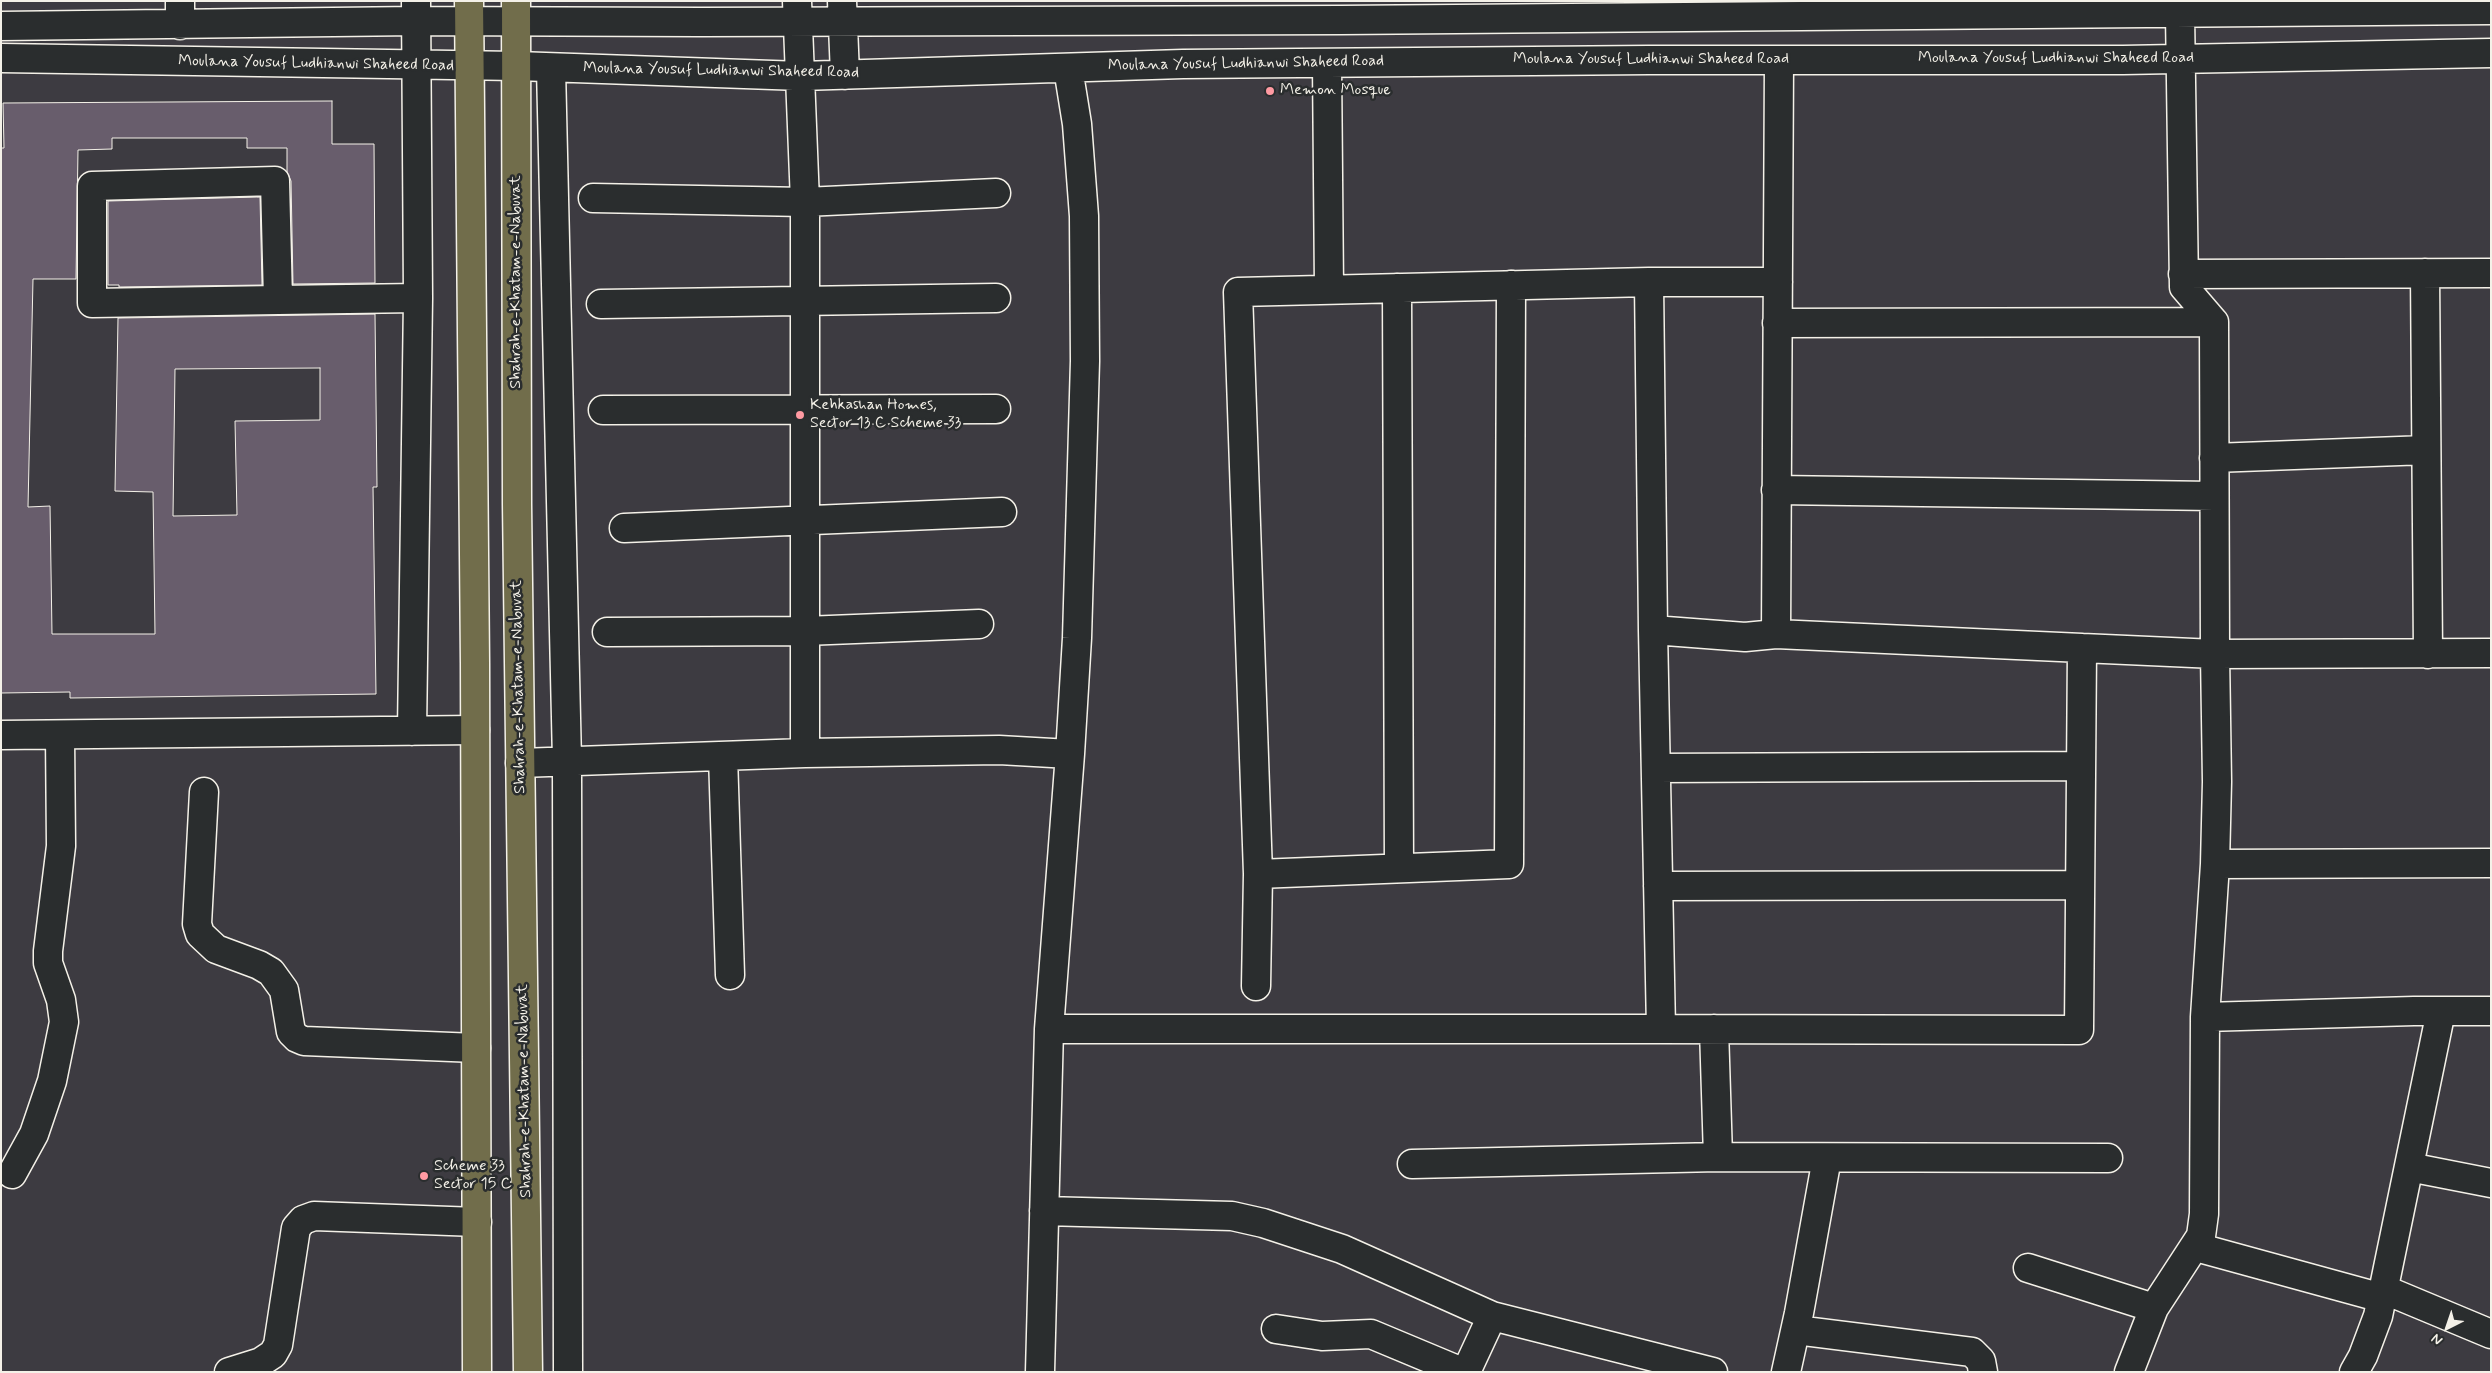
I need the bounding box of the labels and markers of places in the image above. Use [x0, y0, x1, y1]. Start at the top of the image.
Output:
place label: Memon Mosque [1280, 81, 1391, 101]
marker: Memon Mosque [1264, 85, 1276, 97]
place label: Kehkashan Homes, Sector 13 C Scheme 33 [810, 396, 961, 434]
marker: Kehkashan Homes, Sector 13 C Scheme 33 [794, 409, 806, 421]
place label: Scheme 33 Sector 15 C [434, 1157, 512, 1195]
marker: Scheme 33 Sector 15 C [418, 1170, 430, 1182]

